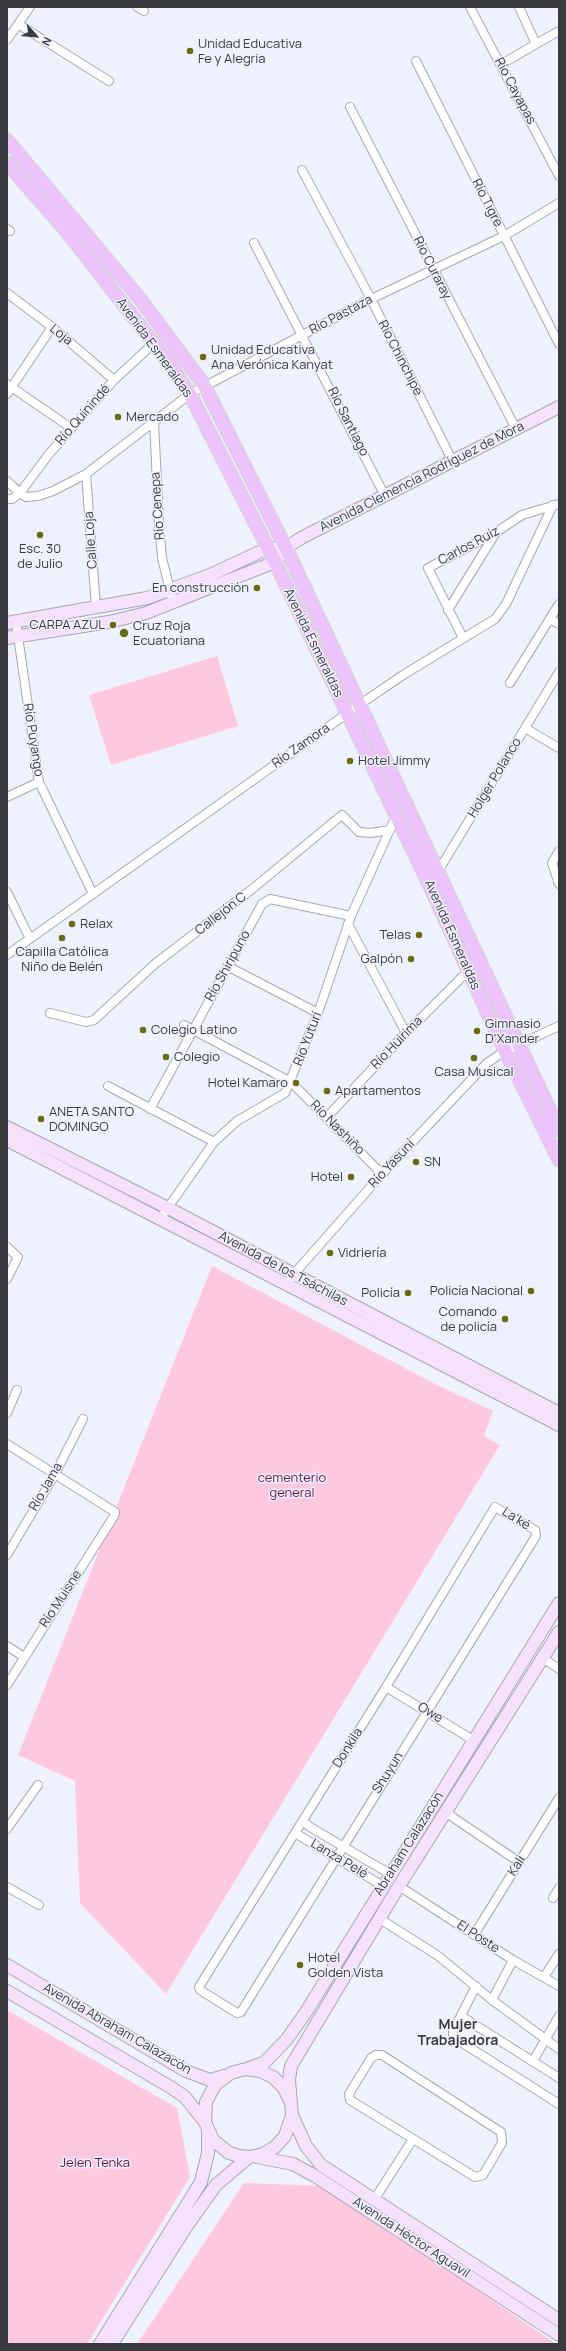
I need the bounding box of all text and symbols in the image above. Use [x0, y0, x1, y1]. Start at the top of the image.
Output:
north arrow [16, 16, 56, 56]
text: N [39, 35, 56, 49]
place label: Unidad Educativa Fe y Alegria [198, 36, 302, 67]
marker: Unidad Educativa Fe y Alegria [185, 46, 195, 56]
street label: Río Cayapas [491, 55, 539, 127]
street label: Río Tigre [468, 176, 506, 230]
street label: Río Curaray [410, 234, 454, 302]
street label: Río Pastaza [307, 292, 375, 338]
street label: Avenida Esmeraldas [113, 295, 195, 401]
street label: Río Chinchipe [374, 318, 426, 398]
street label: Loja [46, 321, 76, 349]
place label: Unidad Educativa Ana Verónica Kanyat [211, 342, 333, 373]
marker: Unidad Educativa Ana Verónica Kanyat [198, 352, 208, 362]
street label: Río Quinindé [52, 381, 114, 449]
street label: Río Santiago [324, 385, 372, 459]
place label: Mercado [126, 409, 179, 425]
marker: Mercado [113, 412, 123, 422]
street label: Avenida Clemencia Rodríguez de Mora [317, 418, 527, 536]
street label: Río Cenepa [148, 471, 168, 541]
street label: Calle Loja [81, 511, 101, 569]
street label: Carlos Ruiz [436, 523, 502, 569]
marker: Esc. 30 de Julio [35, 530, 45, 540]
place label: Esc. 30 de Julio [17, 541, 63, 572]
place label: En construcción [152, 580, 249, 596]
marker: En construcción [252, 583, 262, 593]
street label: Avenida Esmeraldas [280, 586, 346, 700]
place label: CARPA AZUL [30, 617, 105, 633]
place label: Cruz Roja Ecuatoriana [133, 618, 205, 649]
marker: CARPA AZUL [108, 620, 118, 630]
marker: Cruz Roja Ecuatoriana [118, 627, 130, 639]
street label: Río Puyango [20, 702, 46, 778]
street label: Río Zamora [269, 720, 333, 772]
street label: Holger Polanco [465, 735, 525, 821]
place label: Hotel Jimmy [358, 753, 430, 769]
marker: Hotel Jimmy [345, 756, 355, 766]
street label: Avenida Esmeraldas [421, 877, 483, 993]
street label: Callejón C [192, 889, 250, 939]
place label: Relax [80, 916, 113, 932]
marker: Relax [67, 919, 77, 929]
place label: Telas [380, 927, 411, 943]
street label: Río Shiripuno [202, 928, 254, 1004]
marker: Telas [414, 930, 424, 940]
marker: Capilla Católica Niño de Belén [57, 933, 67, 943]
place label: Capilla Católica Niño de Belén [16, 944, 108, 975]
place label: Galpón [360, 951, 403, 967]
marker: Galpón [406, 954, 416, 964]
street label: Río Yuturí [291, 1010, 325, 1068]
street label: Río Huirima [368, 1013, 426, 1073]
place label: Gimnasio D'Xander [485, 1016, 541, 1047]
place label: Colegio Latino [151, 1022, 237, 1038]
marker: Colegio Latino [138, 1025, 148, 1035]
marker: Gimnasio D'Xander [472, 1026, 482, 1036]
place label: Colegio [174, 1049, 220, 1065]
marker: Colegio [161, 1052, 171, 1062]
marker: Casa Musical [469, 1053, 479, 1063]
place label: Casa Musical [434, 1064, 514, 1080]
place label: Hotel Kamaro [208, 1075, 288, 1091]
marker: Hotel Kamaro [291, 1078, 301, 1088]
place label: Apartamentos [335, 1083, 421, 1099]
marker: Apartamentos [322, 1086, 332, 1096]
street label: Río Nashiño [307, 1098, 367, 1158]
place label: ANETA SANTO DOMINGO [49, 1104, 134, 1135]
marker: ANETA SANTO DOMINGO [36, 1114, 46, 1124]
street label: Río Yasuní [366, 1137, 418, 1191]
place label: SN [424, 1154, 441, 1170]
marker: SN [411, 1157, 421, 1167]
place label: Hotel [311, 1169, 343, 1185]
marker: Hotel [346, 1172, 356, 1182]
street label: Avenida de los Tsáchilas [216, 1228, 350, 1310]
place label: Vidriería [338, 1245, 387, 1261]
marker: Vidriería [325, 1248, 335, 1258]
place label: Policía Nacional [430, 1283, 523, 1299]
place label: Policía [361, 1285, 400, 1301]
marker: Policía Nacional [526, 1286, 536, 1296]
marker: Policía [403, 1288, 413, 1298]
place label: Comando de policía [439, 1304, 497, 1335]
marker: Comando de policía [500, 1314, 510, 1324]
street label: Río Jama [26, 1460, 66, 1514]
park label: cementerio general [258, 1470, 326, 1501]
street label: La'ké [499, 1504, 533, 1534]
street label: Río Muisne [37, 1567, 85, 1631]
street label: Owe [415, 1699, 445, 1727]
street label: Donkila [330, 1725, 366, 1771]
street label: Shuyun [369, 1749, 407, 1797]
street label: Abraham Calazacón [371, 1789, 447, 1899]
street label: Lanza Pelé [308, 1836, 370, 1882]
street label: Kali [505, 1853, 529, 1879]
street label: El Poste [454, 1917, 502, 1957]
place label: Hotel Golden Vista [308, 1950, 383, 1981]
marker: Hotel Golden Vista [295, 1960, 305, 1970]
street label: Avenida Abraham Calazacón [40, 1980, 194, 2078]
district label: Mujer Trabajadora [418, 2017, 498, 2050]
park label: Jelen Tenka [60, 2155, 130, 2171]
street label: Avenida Héctor Aguavil [349, 2194, 473, 2282]

